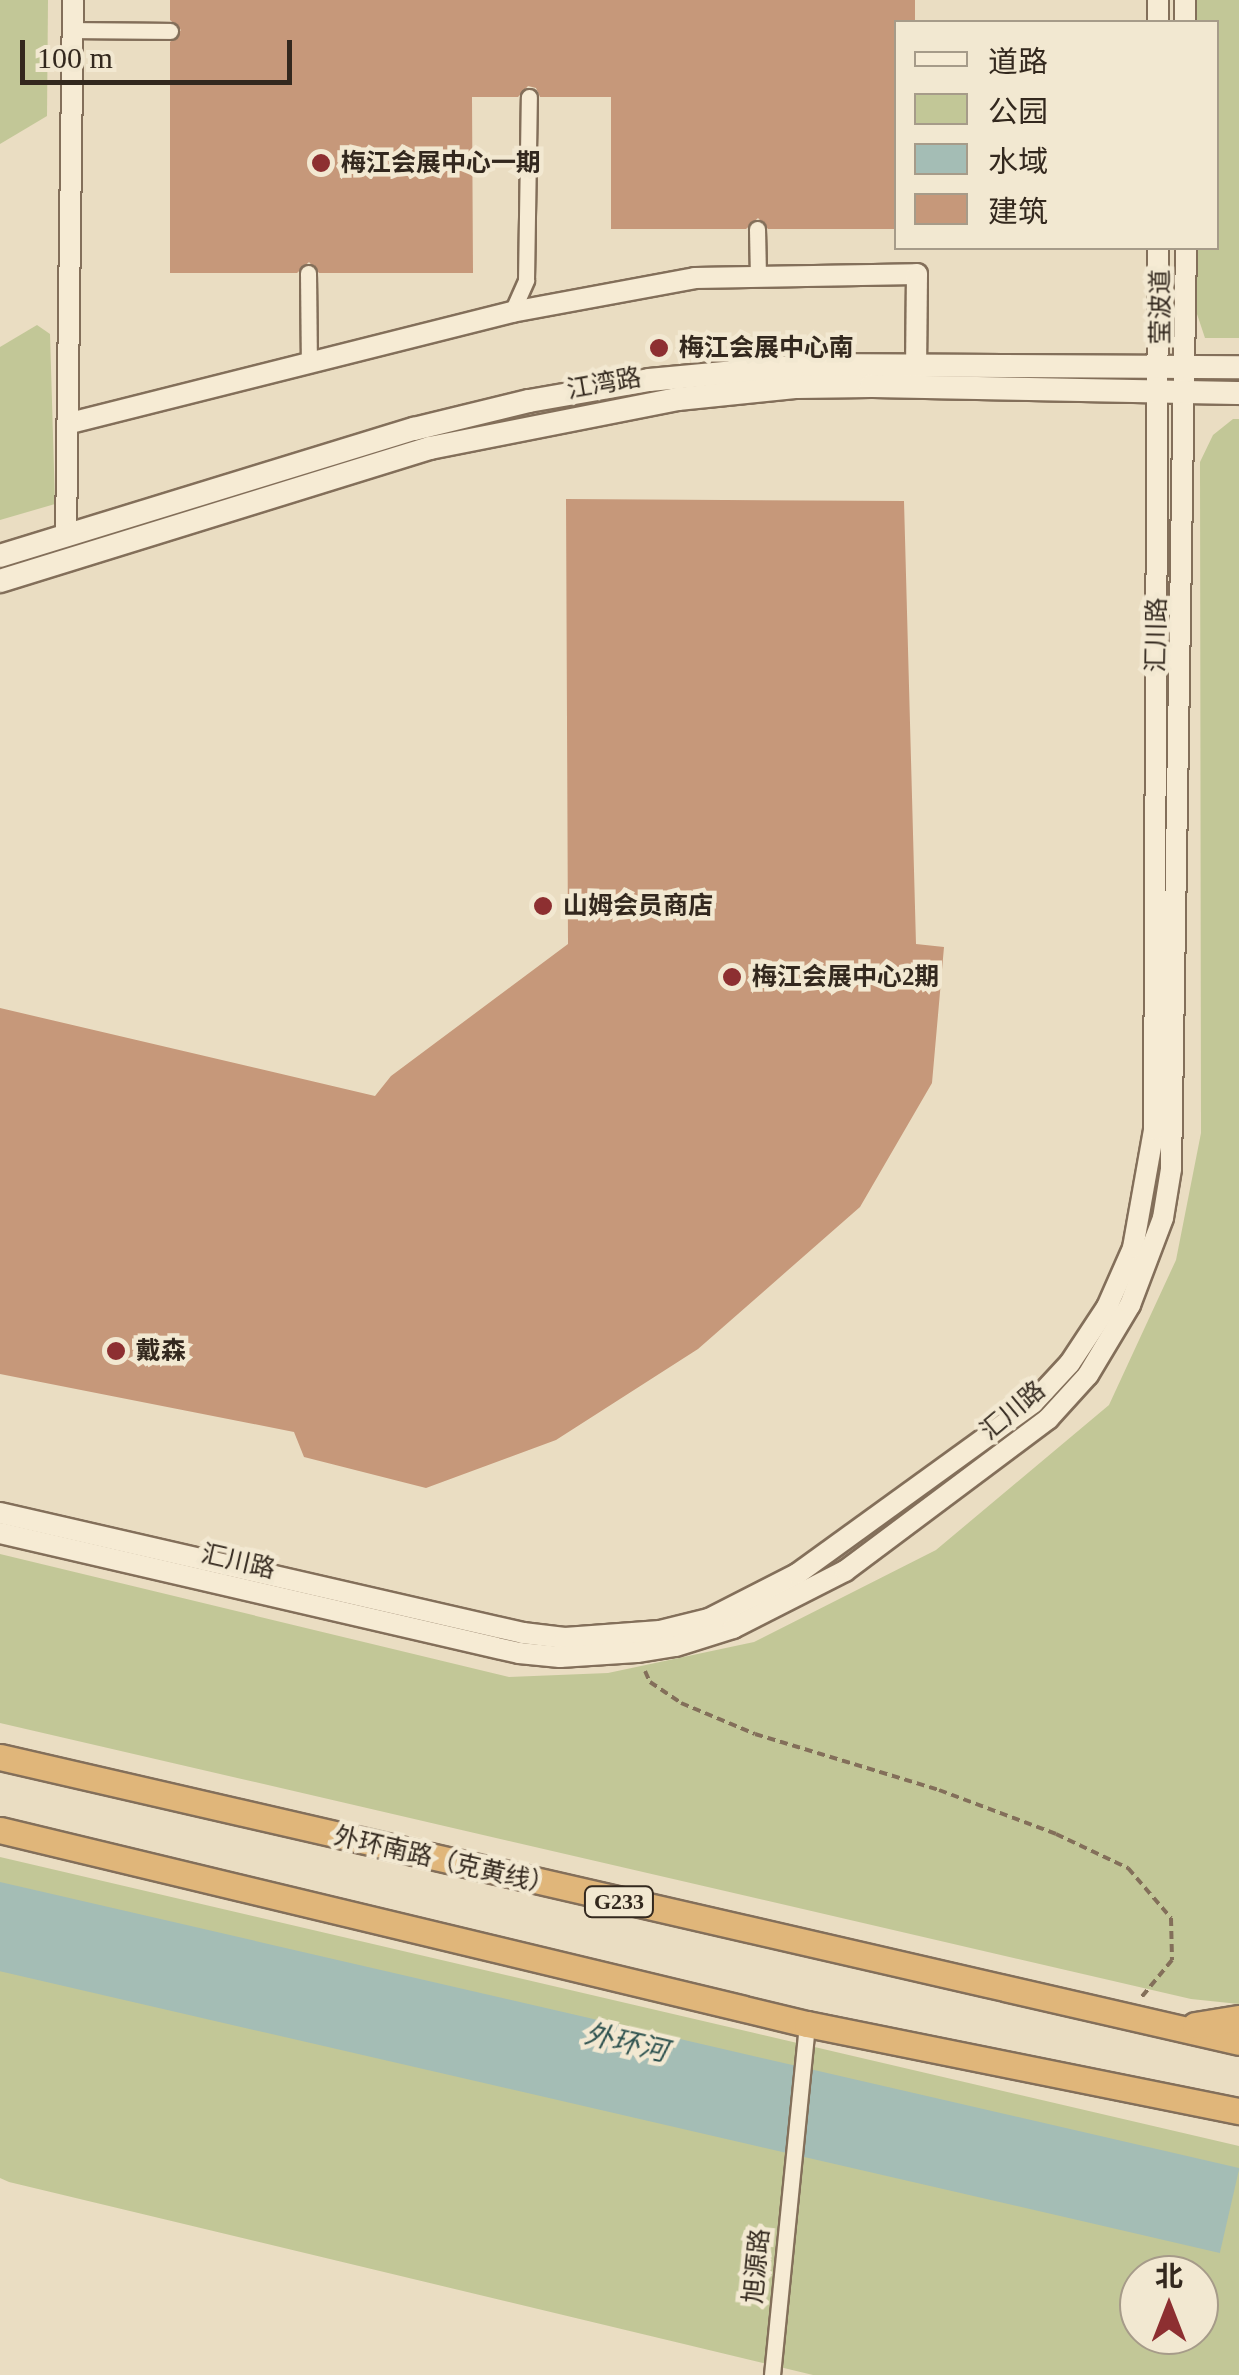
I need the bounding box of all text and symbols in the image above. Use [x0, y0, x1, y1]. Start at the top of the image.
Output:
scale bar [25, 20, 298, 82]
legend [894, 20, 1219, 250]
text: 100 m [37, 41, 113, 74]
text: 道路 [988, 45, 1048, 78]
text: 公园 [988, 95, 1048, 128]
text: 水域 [988, 145, 1048, 178]
place label: 梅江会展中心一期 [341, 148, 541, 178]
marker: 梅江会展中心一期 [310, 152, 332, 174]
text: 建筑 [988, 195, 1048, 228]
street label: 莹波道 [1146, 270, 1176, 344]
place label: 梅江会展中心南 [679, 333, 854, 363]
marker: 梅江会展中心南 [648, 337, 670, 359]
street label: 江湾路 [564, 363, 644, 405]
street label: 汇川路 [1141, 597, 1173, 673]
place label: 山姆会员商店 [563, 891, 713, 921]
marker: 山姆会员商店 [532, 895, 554, 917]
place label: 梅江会展中心2期 [752, 962, 939, 992]
marker: 梅江会展中心2期 [721, 966, 743, 988]
place label: 戴森 [136, 1336, 186, 1366]
marker: 戴森 [105, 1340, 127, 1362]
street label: 汇川路 [975, 1375, 1051, 1447]
street label: 汇川路 [198, 1539, 278, 1585]
street label: 外环南路（克黄线） [331, 1821, 557, 1901]
road number: G233 [582, 1885, 656, 1919]
water label: 外环河 [581, 2017, 671, 2069]
street label: 旭源路 [738, 2227, 776, 2305]
north arrow [1119, 2255, 1219, 2355]
text: 北 [1155, 2261, 1183, 2292]

